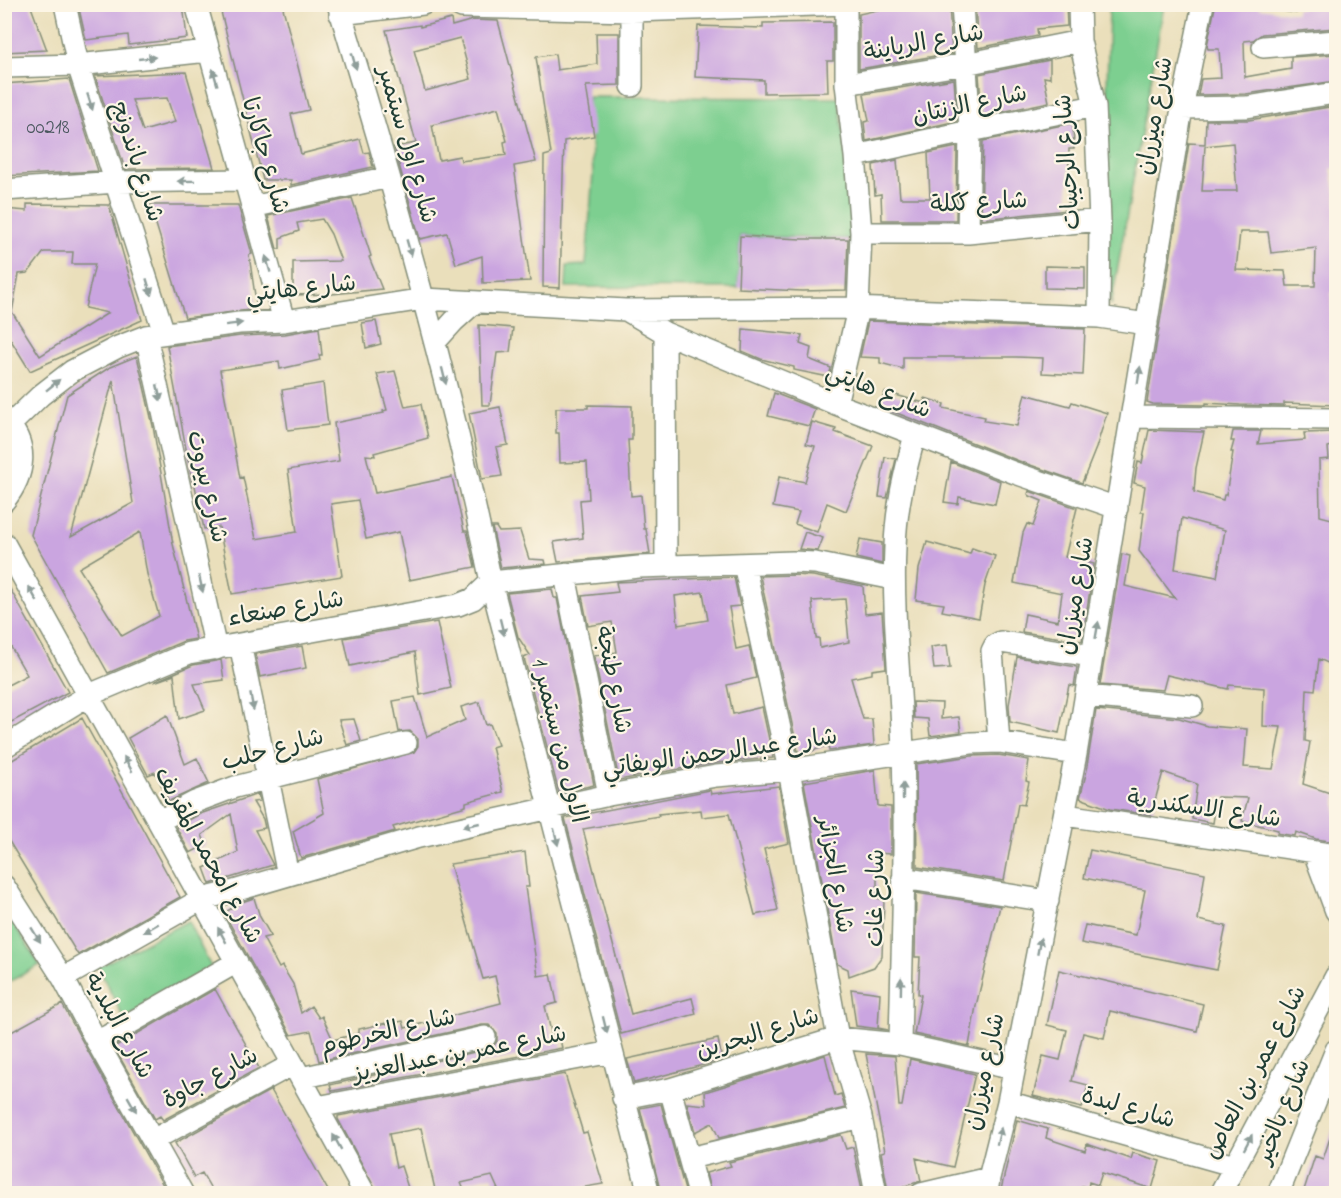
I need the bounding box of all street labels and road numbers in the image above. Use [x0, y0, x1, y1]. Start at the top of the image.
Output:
street label: شارع الرياينة [861, 16, 987, 72]
street label: شارع ميزران [1128, 54, 1184, 178]
street label: شارع اول سبتمبر [366, 60, 445, 228]
street label: شارع الزنتان [909, 77, 1031, 135]
street label: شارع جاكارتا [231, 93, 297, 219]
street label: شارع الرحيبات [1047, 93, 1091, 231]
street label: شارع باندونج [100, 97, 172, 227]
street label: شارع ككلة [930, 184, 1028, 224]
street label: شارع هايتي [244, 267, 358, 314]
street label: شارع هايتي [820, 355, 936, 430]
street label: شارع بيروت [176, 427, 236, 547]
street label: شارع ميزران [1049, 534, 1105, 658]
street label: شارع صنعاء [225, 583, 347, 637]
street label: شارع طنجة [584, 623, 640, 737]
street label: الاول من سبتمبر 1 [521, 655, 595, 827]
street label: شارع عبدالرحمن الويفاتي [600, 720, 840, 789]
street label: شارع حلب [218, 721, 328, 781]
street label: شارع امحمد المقريف [144, 761, 270, 951]
street label: شارع الاسكندرية [1125, 782, 1283, 838]
street label: شارع الجزائر [806, 812, 861, 936]
street label: شارع غات [859, 848, 895, 948]
street label: شارع البلدية [74, 966, 162, 1086]
street label: شارع عمر بن العاص [1195, 980, 1317, 1166]
street label: شارع الخرطوم [317, 1000, 459, 1066]
street label: شارع البحرين [692, 1000, 824, 1070]
street label: شارع ميزران [956, 1010, 1016, 1134]
street label: شارع عمر بن عبدالعزيز [348, 1017, 570, 1093]
street label: شارع جاوة [157, 1039, 265, 1119]
street label: شارع بالخير [1246, 1054, 1321, 1172]
street label: شارع لبدة [1077, 1079, 1179, 1139]

